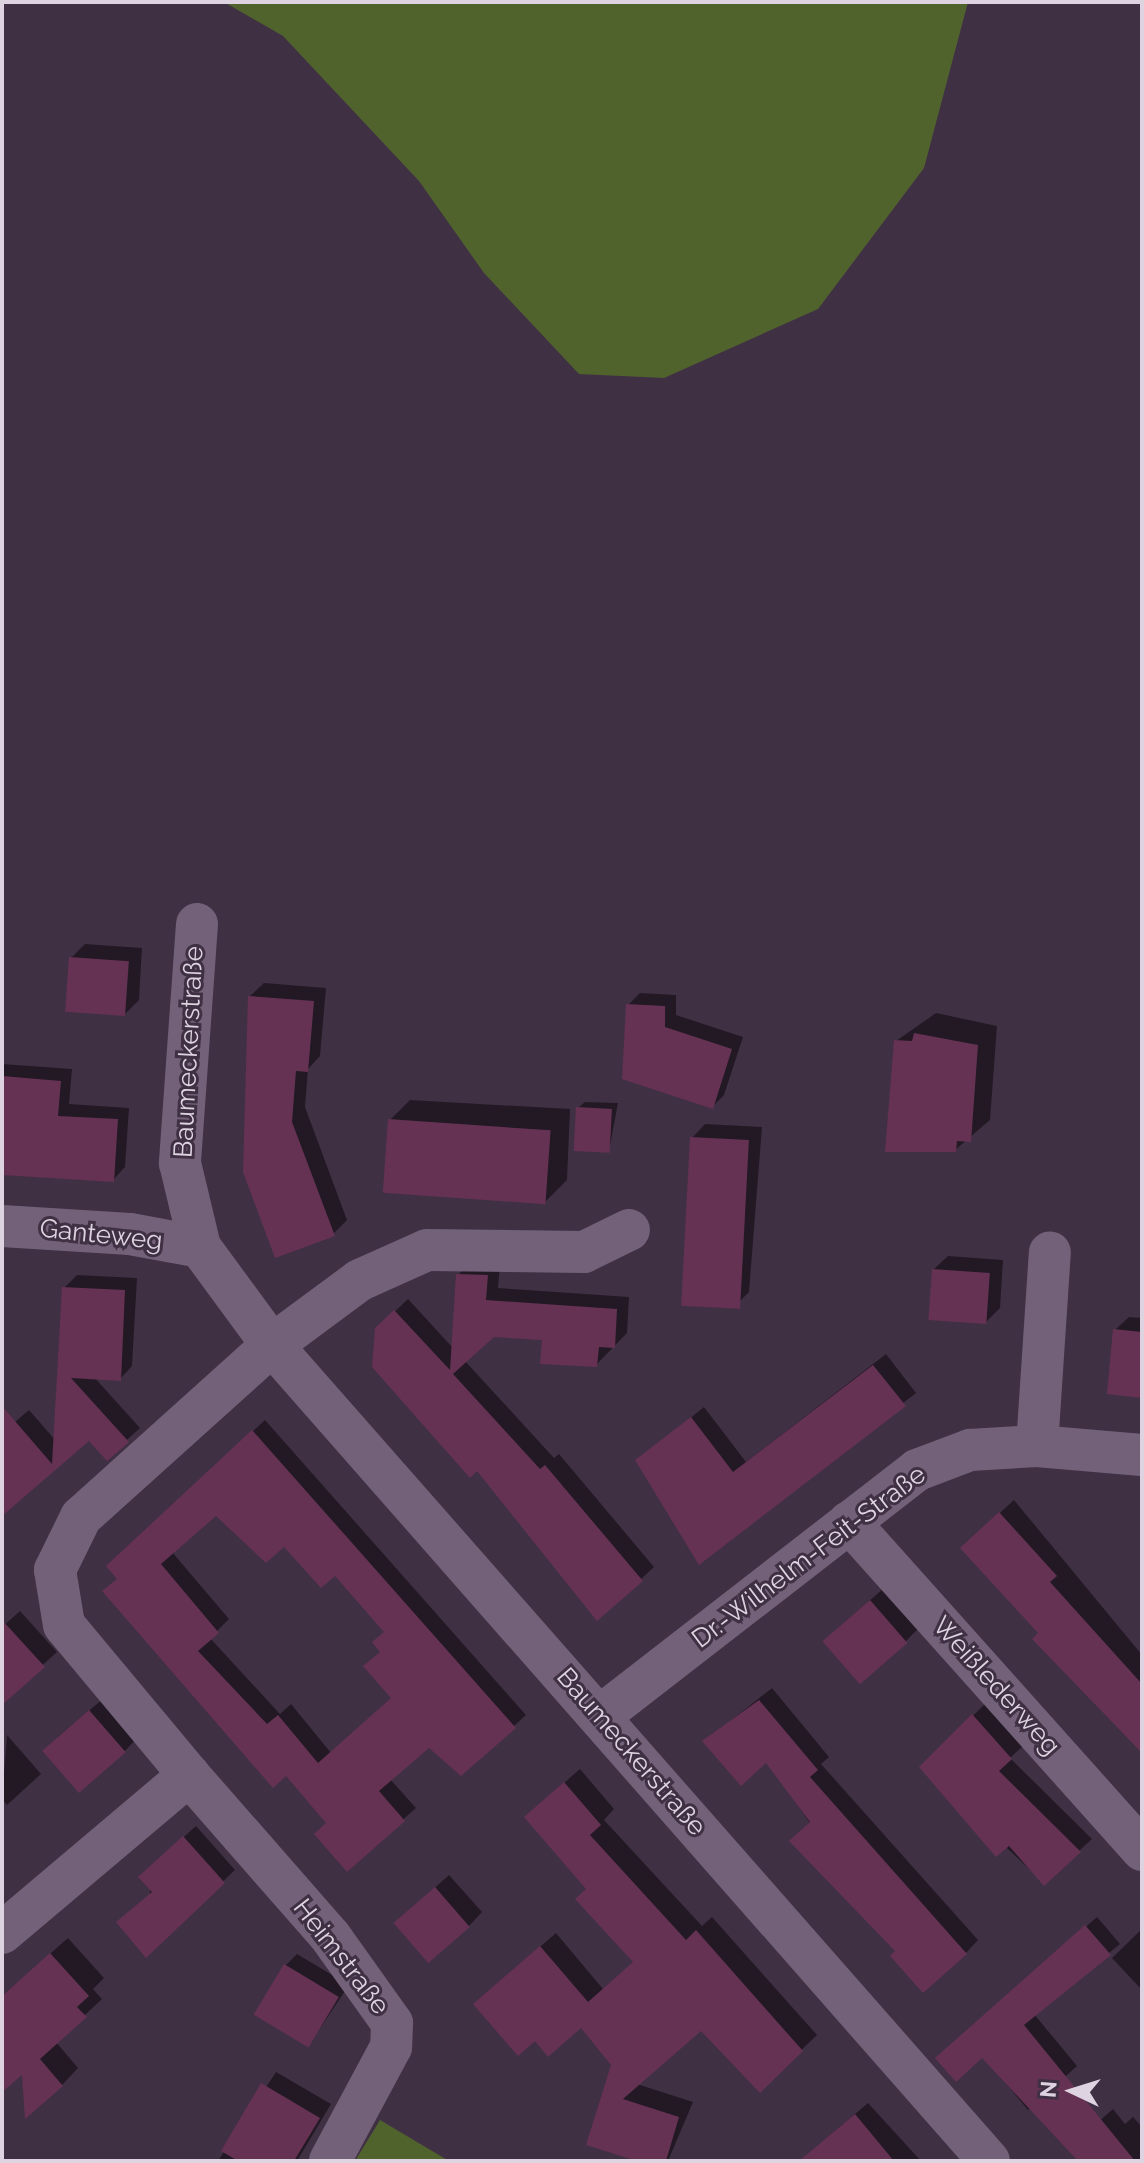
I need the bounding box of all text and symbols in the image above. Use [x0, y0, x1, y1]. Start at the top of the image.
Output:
street label: Baumeckerstraße [168, 945, 210, 1159]
street label: Ganteweg [38, 1213, 164, 1257]
street label: Dr.-Wilhelm-Feit-Straße [686, 1459, 932, 1655]
street label: Weißlederweg [926, 1610, 1066, 1762]
street label: Baumeckerstraße [550, 1662, 712, 1842]
street label: Heimstraße [286, 1893, 396, 2021]
north arrow [1032, 2051, 1112, 2131]
text: N [1035, 2080, 1062, 2099]

